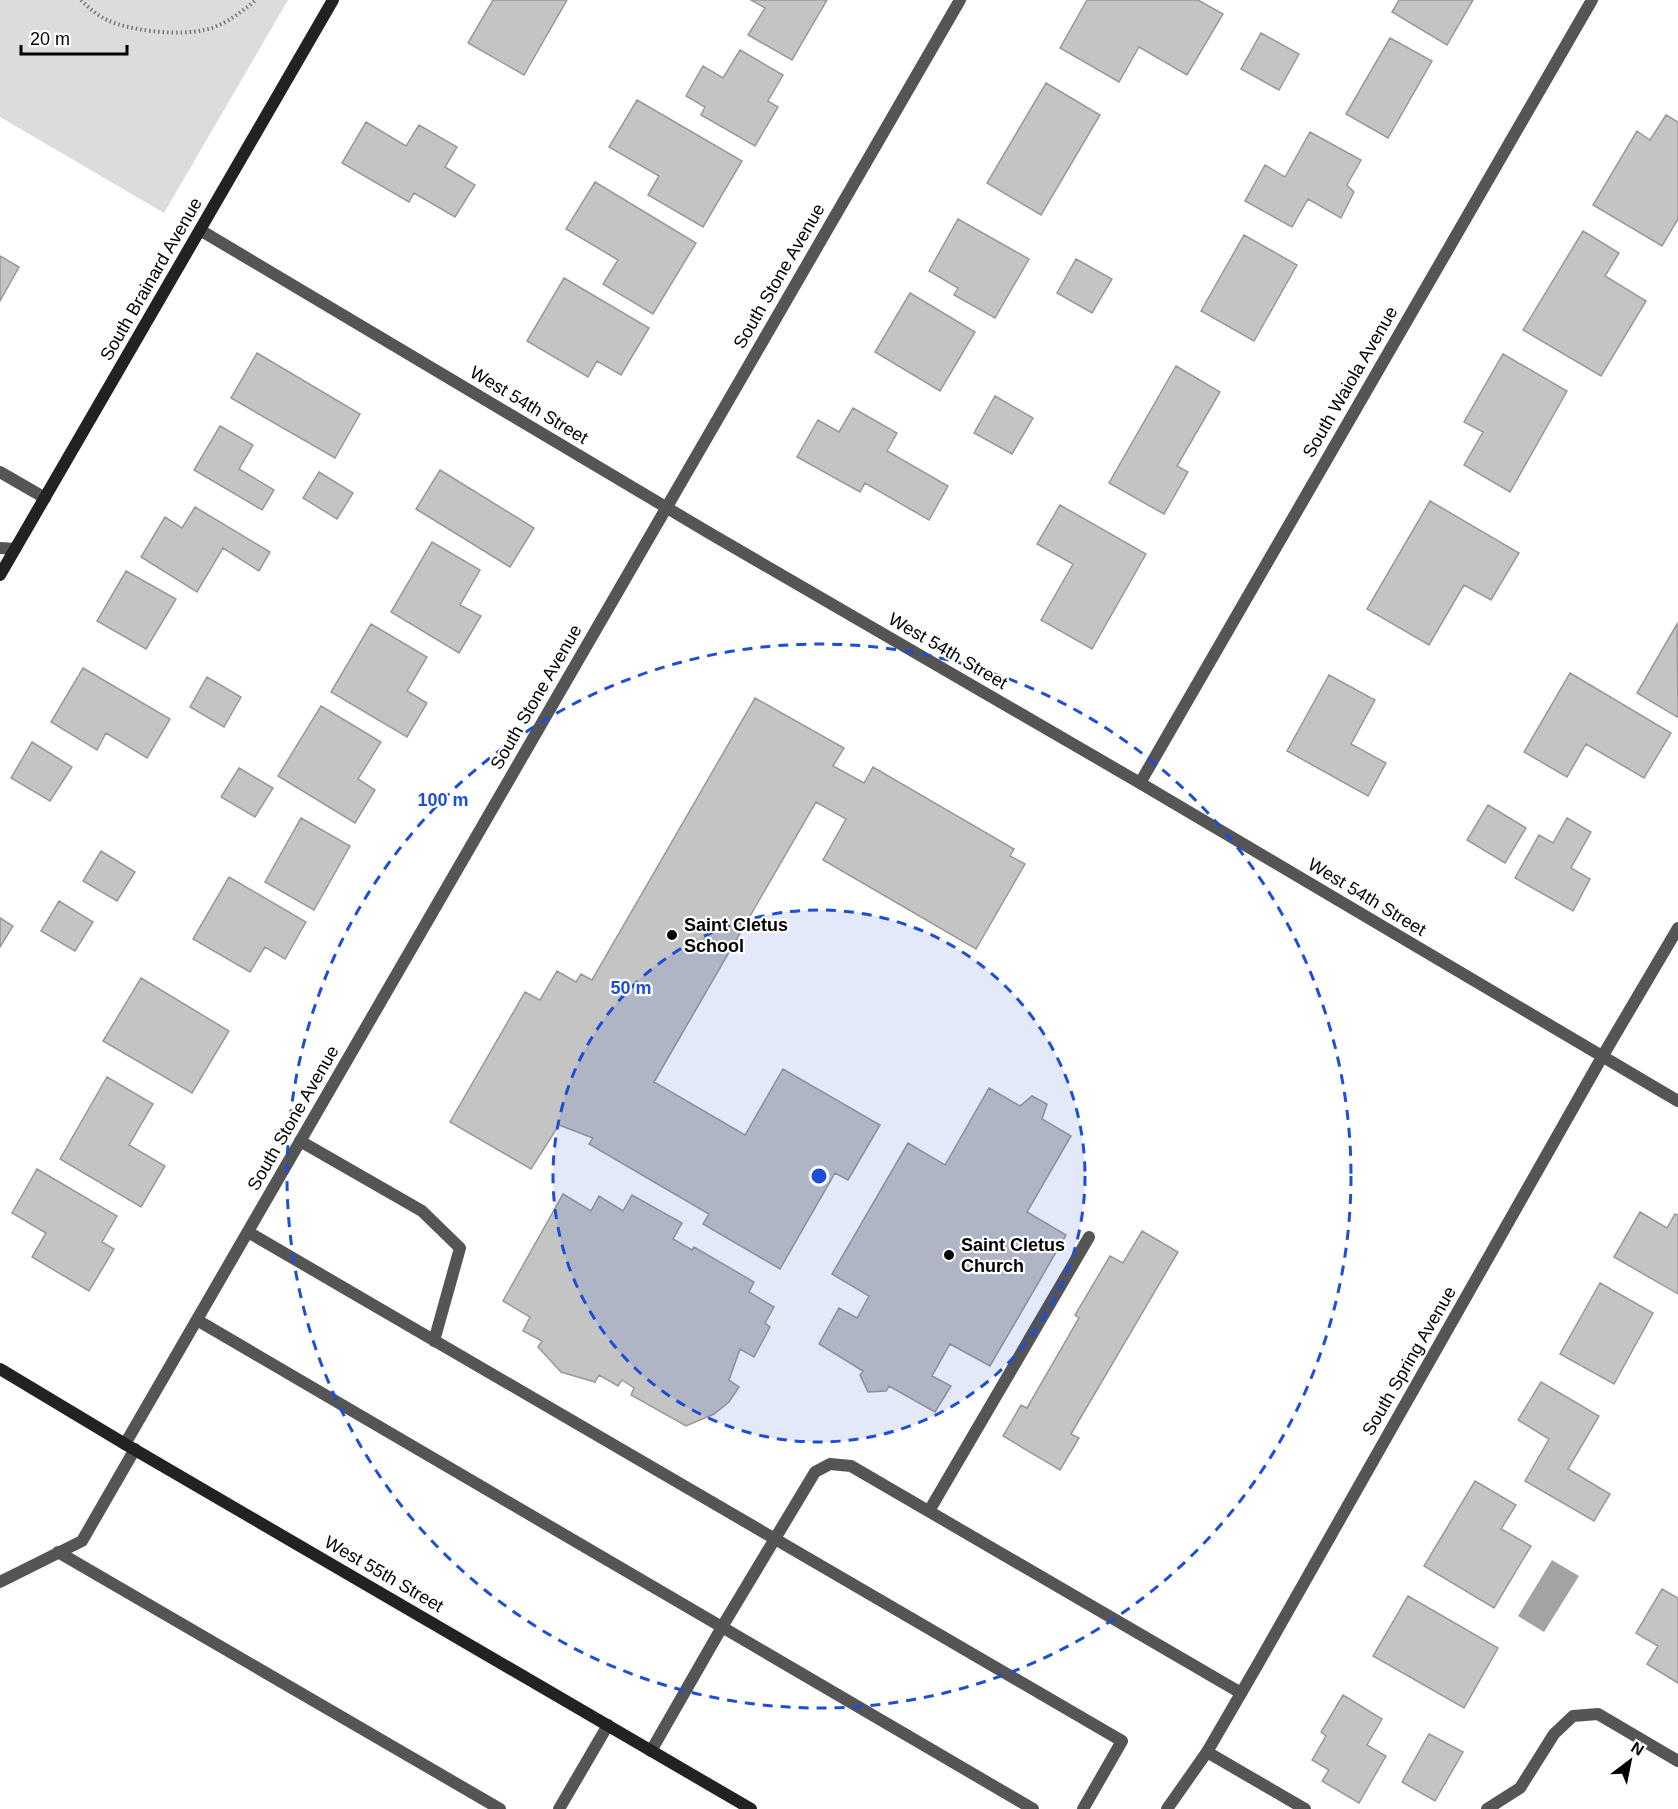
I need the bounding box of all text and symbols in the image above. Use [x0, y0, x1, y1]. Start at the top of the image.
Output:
scale bar [21, 18, 128, 56]
text: 20 m [30, 29, 70, 49]
street label: South Brainard Avenue [96, 194, 206, 364]
street label: South Stone Avenue [729, 200, 829, 352]
street label: South Waiola Avenue [1299, 303, 1401, 461]
street label: West 54th Street [467, 362, 591, 448]
street label: West 54th Street [885, 609, 1011, 693]
street label: South Stone Avenue [486, 621, 586, 773]
text: 100 m [417, 790, 469, 810]
street label: West 54th Street [1305, 854, 1429, 940]
place label: Saint Cletus School [684, 915, 788, 956]
marker: Saint Cletus School [665, 928, 679, 942]
text: 50 m [610, 978, 652, 998]
street label: South Stone Avenue [243, 1042, 343, 1194]
centre of rings [809, 1166, 829, 1186]
place label: Saint Cletus Church [961, 1235, 1065, 1276]
marker: Saint Cletus Church [942, 1248, 956, 1262]
street label: South Spring Avenue [1358, 1283, 1460, 1439]
street label: West 55th Street [321, 1532, 447, 1616]
north arrow [1600, 1731, 1660, 1791]
text: N [1628, 1738, 1647, 1759]

